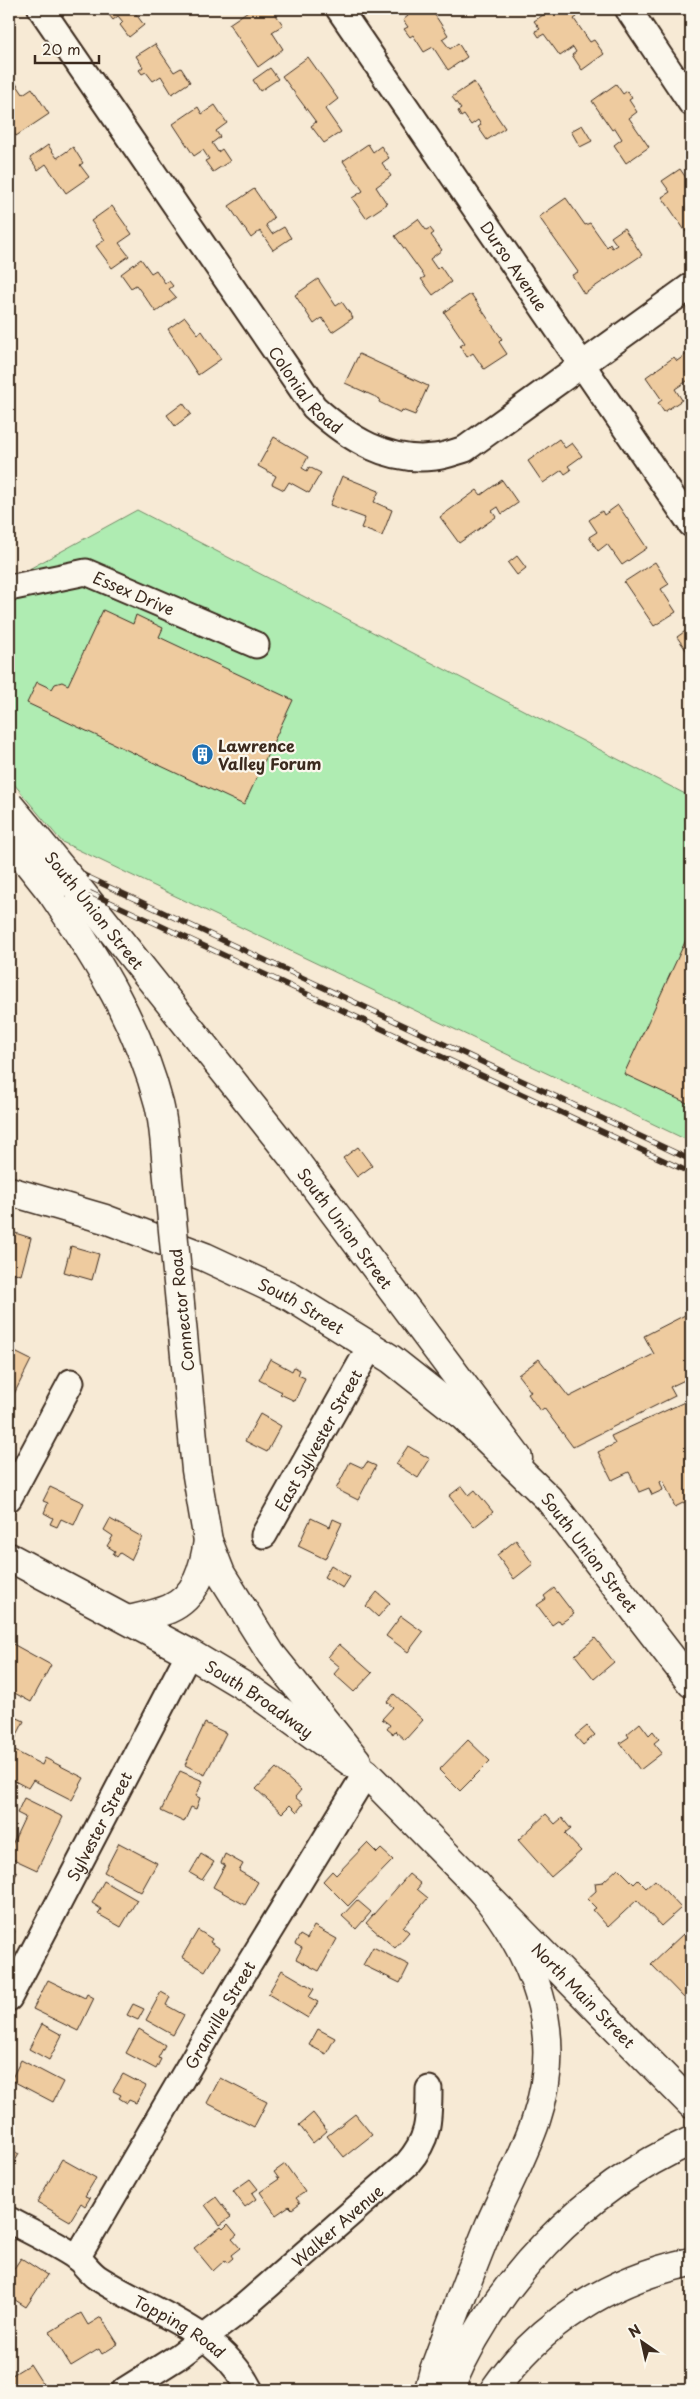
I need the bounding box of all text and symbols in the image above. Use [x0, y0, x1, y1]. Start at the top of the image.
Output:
scale bar [35, 32, 99, 64]
text: 20 m [42, 37, 81, 60]
street label: Durso Avenue [475, 216, 554, 316]
street label: Colonial Road [263, 341, 348, 439]
street label: Essex Drive [90, 565, 179, 621]
place label: Lawrence Valley Forum [218, 733, 321, 775]
building icon: Lawrence Valley Forum [190, 742, 214, 766]
street label: South Union Street [40, 846, 150, 975]
street label: South Union Street [292, 1162, 399, 1294]
street label: Connector Road [163, 1247, 199, 1373]
street label: South Street [254, 1271, 350, 1340]
street label: East Sylvester Street [268, 1365, 367, 1515]
street label: South Union Street [537, 1486, 644, 1618]
street label: South Broadway [201, 1654, 319, 1743]
street label: Sylvester Street [60, 1767, 138, 1885]
street label: North Main Street [527, 1937, 641, 2053]
street label: Granville Street [178, 1955, 261, 2073]
street label: Walker Avenue [286, 2178, 388, 2272]
street label: Topping Road [130, 2288, 231, 2363]
north arrow [618, 2316, 668, 2366]
text: N [624, 2319, 645, 2343]

